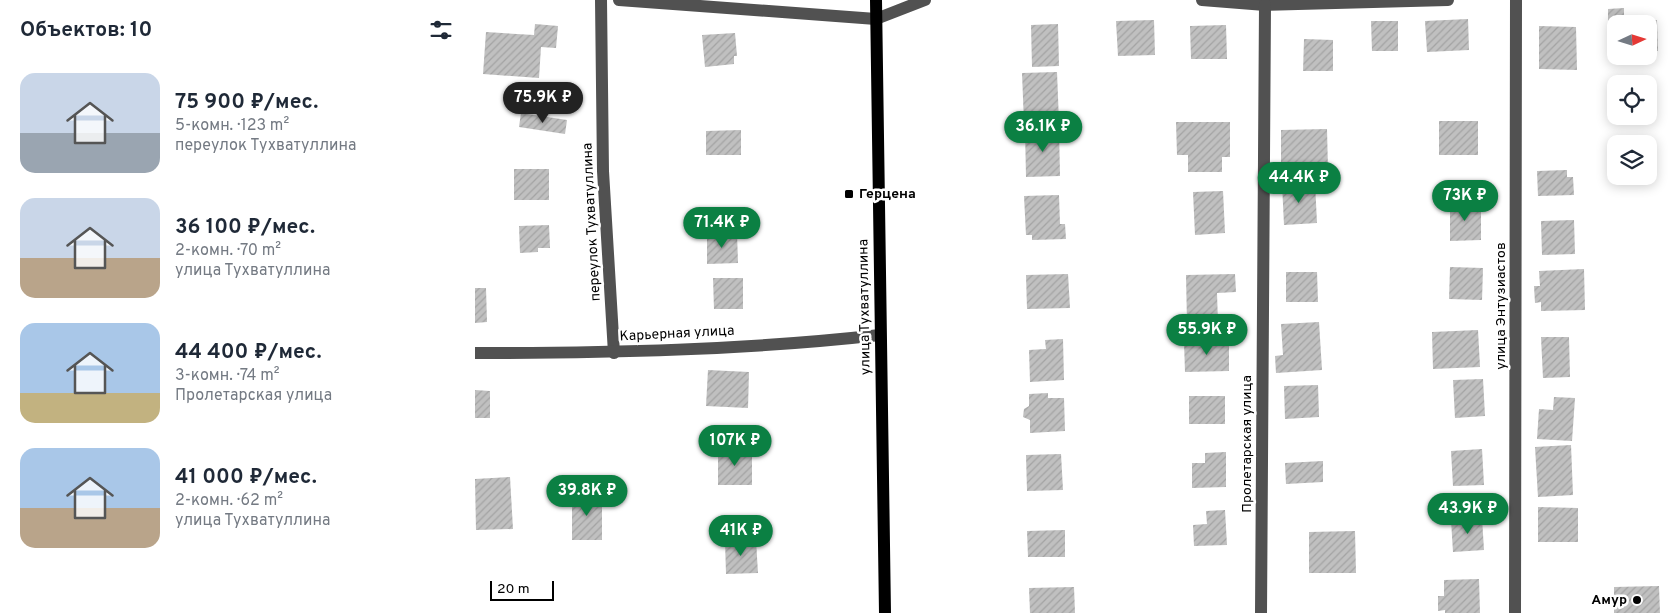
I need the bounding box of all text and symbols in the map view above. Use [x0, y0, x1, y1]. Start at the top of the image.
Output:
north arrow [1607, 15, 1657, 65]
map controls [1607, 15, 1657, 185]
icon: filters [427, 16, 455, 44]
text: Объектов: 10 [20, 17, 152, 44]
button: locate [1607, 75, 1657, 125]
pin: 75.9K ₽ [497, 82, 589, 124]
text: 75.9K ₽ [514, 88, 572, 108]
text: 75 900 ₽/мес. [175, 89, 318, 116]
icon: home [60, 93, 120, 153]
pin: 36.1K ₽ [997, 110, 1089, 153]
text: 5-комн. · 123 m² [175, 116, 289, 136]
text: 36.1K ₽ [1015, 117, 1071, 137]
button: layers [1607, 135, 1657, 185]
text: переулок Тухватуллина [175, 136, 357, 156]
street label: переулок Тухватуллина [579, 142, 605, 302]
pin: 44.4K ₽ [1253, 162, 1345, 204]
text: 44.4K ₽ [1269, 168, 1329, 188]
pin: 73K ₽ [1430, 180, 1500, 222]
place label: Герцена [859, 186, 916, 203]
text: 73K ₽ [1443, 186, 1487, 206]
marker: Герцена [843, 188, 855, 200]
pin: 71.4K ₽ [676, 206, 768, 249]
text: 71.4K ₽ [694, 213, 750, 233]
text: 36 100 ₽/мес. [175, 214, 315, 241]
icon: home [60, 218, 120, 278]
street label: улица Тухватуллина [855, 239, 875, 375]
text: 2-комн. · 70 m² [175, 241, 281, 261]
street label: улица Энтузиастов [1493, 242, 1510, 370]
text: улица Тухватуллина [175, 261, 330, 281]
pin: 55.9K ₽ [1161, 314, 1253, 356]
text: 55.9K ₽ [1177, 320, 1237, 340]
street label: Карьерная улица [619, 323, 735, 345]
text: 44 400 ₽/мес. [175, 339, 322, 366]
icon: home [60, 343, 120, 403]
text: 3-комн. · 74 m² [175, 366, 279, 386]
street label: Пролетарская улица [1239, 375, 1256, 513]
text: Пролетарская улица [175, 386, 332, 406]
pin: 107K ₽ [694, 424, 776, 467]
text: 107K ₽ [710, 431, 761, 451]
text: 41 000 ₽/мес. [175, 464, 317, 491]
icon: home [60, 468, 120, 528]
pin: 39.8K ₽ [541, 474, 633, 517]
text: 39.8K ₽ [557, 481, 617, 501]
text: 2-комн. · 62 m² [175, 491, 283, 511]
pin: 43.9K ₽ [1422, 492, 1514, 535]
text: 43.9K ₽ [1438, 499, 1498, 519]
text: улица Тухватуллина [175, 511, 330, 531]
pin: 41K ₽ [706, 514, 776, 557]
text: 41K ₽ [720, 521, 762, 541]
scale bar [490, 578, 554, 601]
text: 20 m [497, 581, 530, 598]
place label: Амур [1591, 592, 1627, 609]
marker: Амур [1631, 594, 1643, 606]

